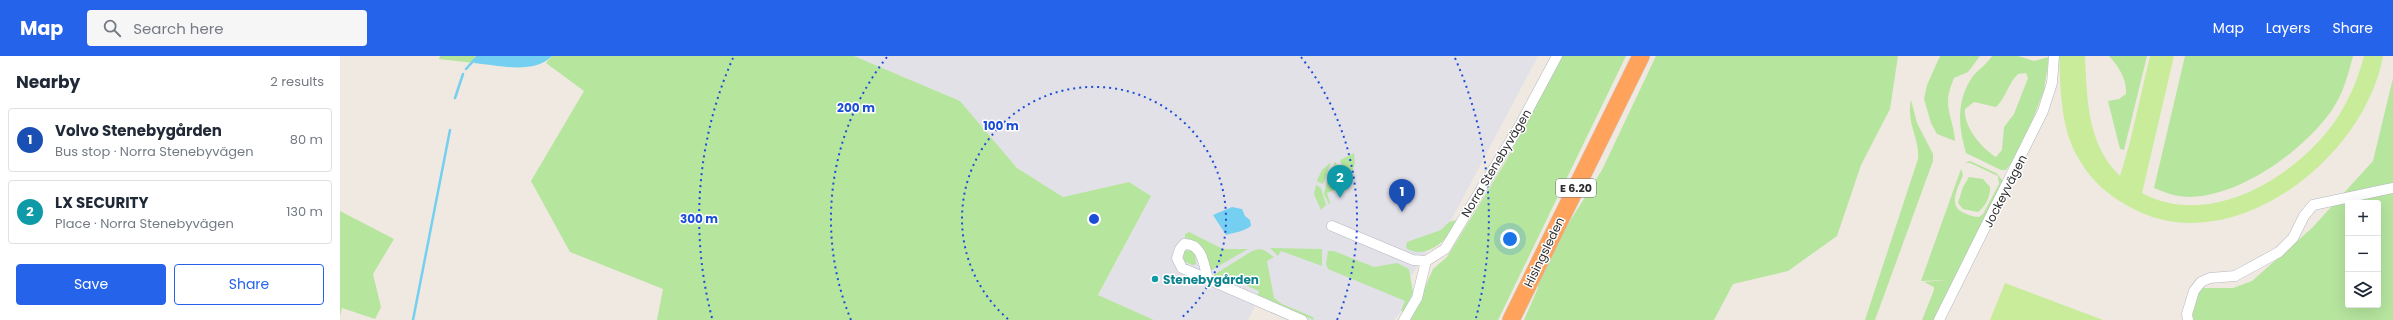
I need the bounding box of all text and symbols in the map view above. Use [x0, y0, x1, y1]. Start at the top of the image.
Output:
search box [87, 10, 367, 46]
text: Map [20, 15, 63, 42]
icon: search [101, 17, 123, 39]
text: Search here [133, 18, 224, 39]
text: Map [2213, 18, 2244, 38]
text: Layers [2266, 18, 2310, 38]
text: Share [2332, 18, 2373, 38]
text: Nearby [16, 70, 80, 94]
text: 2 results [270, 72, 324, 91]
text: 200 m [837, 99, 875, 116]
street label: Norra Stenebyvägen [1457, 106, 1535, 220]
text: 100 m [983, 117, 1019, 134]
text: Volvo Stenebygården [55, 120, 222, 141]
text: 1 [28, 130, 32, 149]
text: 80 m [290, 130, 323, 149]
text: Bus stop · Norra Stenebyvägen [55, 142, 253, 161]
street label: Jockeyvägen [1979, 152, 2031, 230]
pin: 2 [1327, 165, 1353, 198]
pin: 1 [1389, 179, 1415, 212]
road number: E 6.20 [1556, 179, 1596, 197]
text: LX SECURITY [55, 192, 149, 213]
map controls [2345, 200, 2381, 308]
button: + [2345, 200, 2381, 236]
text: 2 [26, 202, 34, 221]
text: 130 m [286, 202, 323, 221]
text: 300 m [680, 210, 718, 227]
centre of rings [1087, 212, 1101, 226]
text: Place · Norra Stenebyvägen [55, 214, 234, 233]
street label: Hisingsleden [1520, 214, 1568, 290]
your location [1500, 229, 1520, 249]
button: − [2345, 236, 2381, 272]
button: Save [16, 264, 166, 305]
button: Share [174, 264, 324, 305]
place label: Stenebygården [1163, 271, 1259, 288]
button: layers [2345, 272, 2381, 308]
marker: Stenebygården [1150, 274, 1160, 284]

